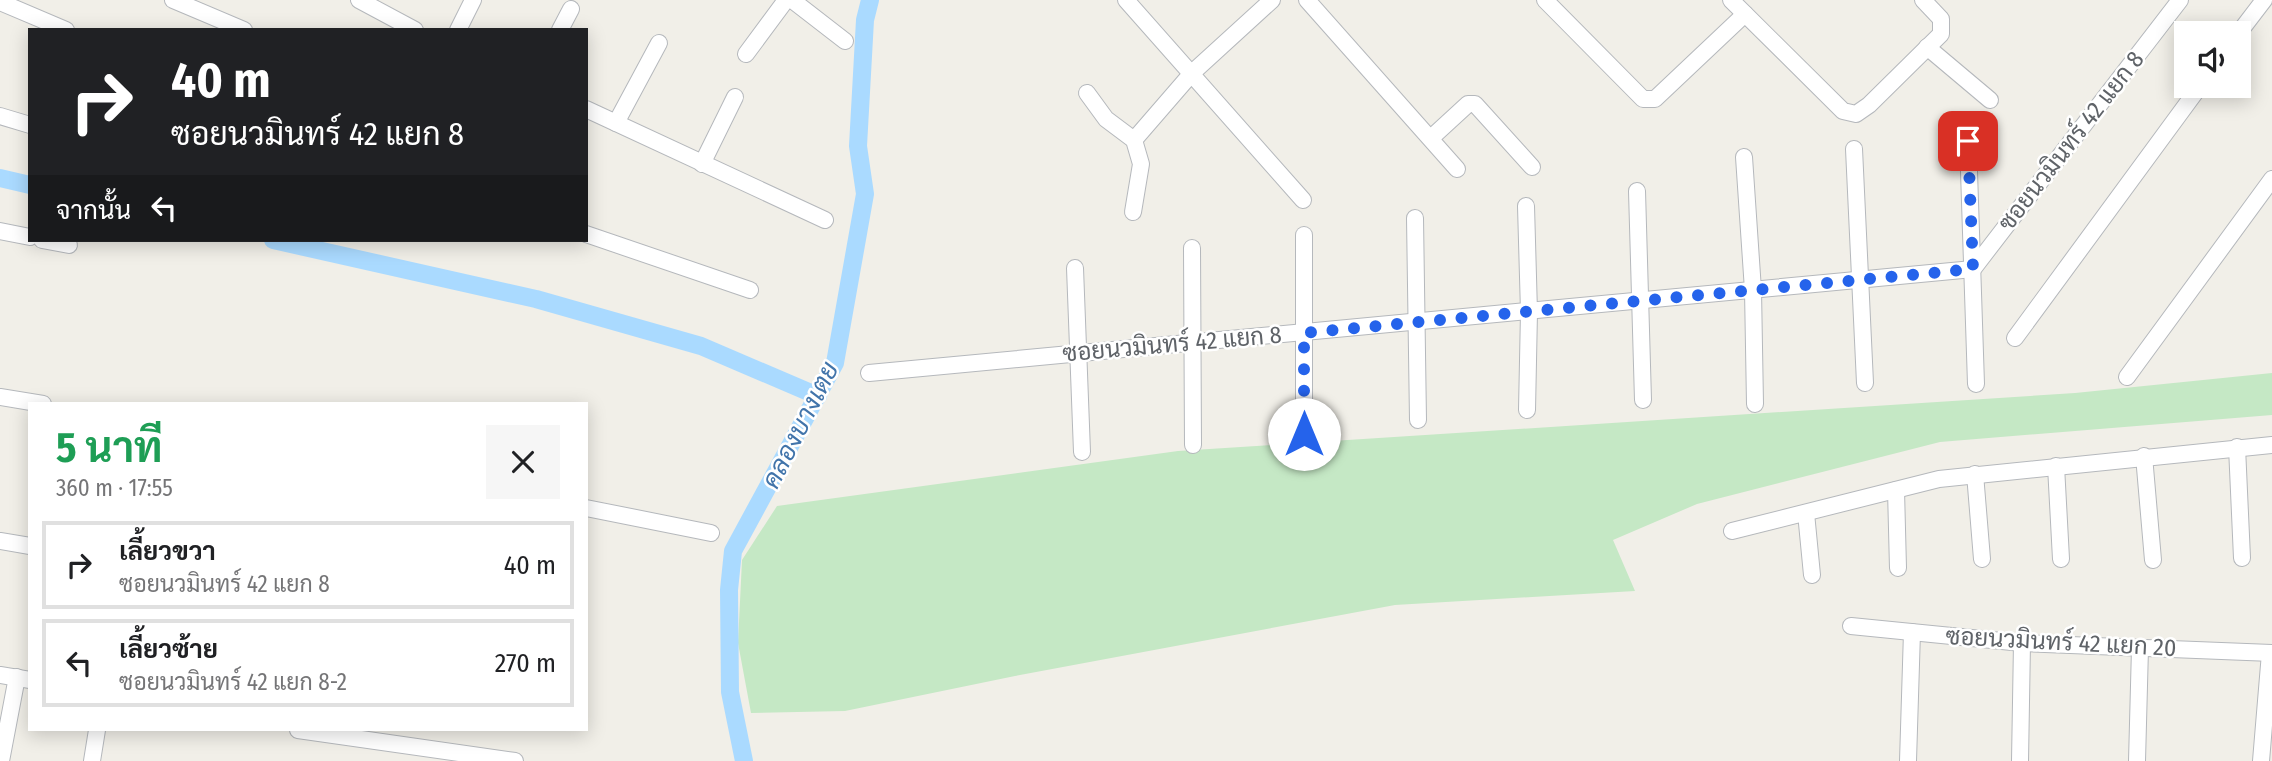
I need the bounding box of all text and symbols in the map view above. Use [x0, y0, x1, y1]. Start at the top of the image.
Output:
map controls [2174, 21, 2251, 98]
button: sound [2174, 21, 2251, 98]
street label: ซอยนวมินทร์ 42 แยก 8 [1991, 45, 2150, 236]
text: 40 m [171, 51, 271, 110]
icon: right [56, 56, 147, 147]
pin [1938, 111, 1998, 171]
text: ซอยนวมินทร์ 42 แยก 8 [171, 115, 464, 153]
icon: arrive [1949, 122, 1987, 160]
icon: left [145, 189, 183, 227]
text: จากนั้น [56, 195, 131, 226]
street label: ซอยนวมินทร์ 42 แยก 8 [1061, 318, 1283, 368]
water label: คลองบางเตย [755, 357, 846, 494]
position arrow [1267, 397, 1341, 471]
text: 5 นาที [56, 423, 163, 473]
button: close [486, 425, 560, 499]
text: 360 m · 17:55 [56, 474, 173, 502]
text: เลี้ยวขวา [119, 536, 216, 567]
icon: right [60, 546, 98, 584]
text: 40 m [504, 550, 556, 581]
text: ซอยนวมินทร์ 42 แยก 8 [119, 570, 330, 598]
street label: ซอยนวมินทร์ 42 แยก 20 [1945, 620, 2177, 662]
text: เลี้ยวซ้าย [119, 634, 218, 665]
icon: left [60, 644, 98, 682]
text: 270 m [495, 648, 556, 679]
text: ซอยนวมินทร์ 42 แยก 8-2 [119, 668, 347, 696]

